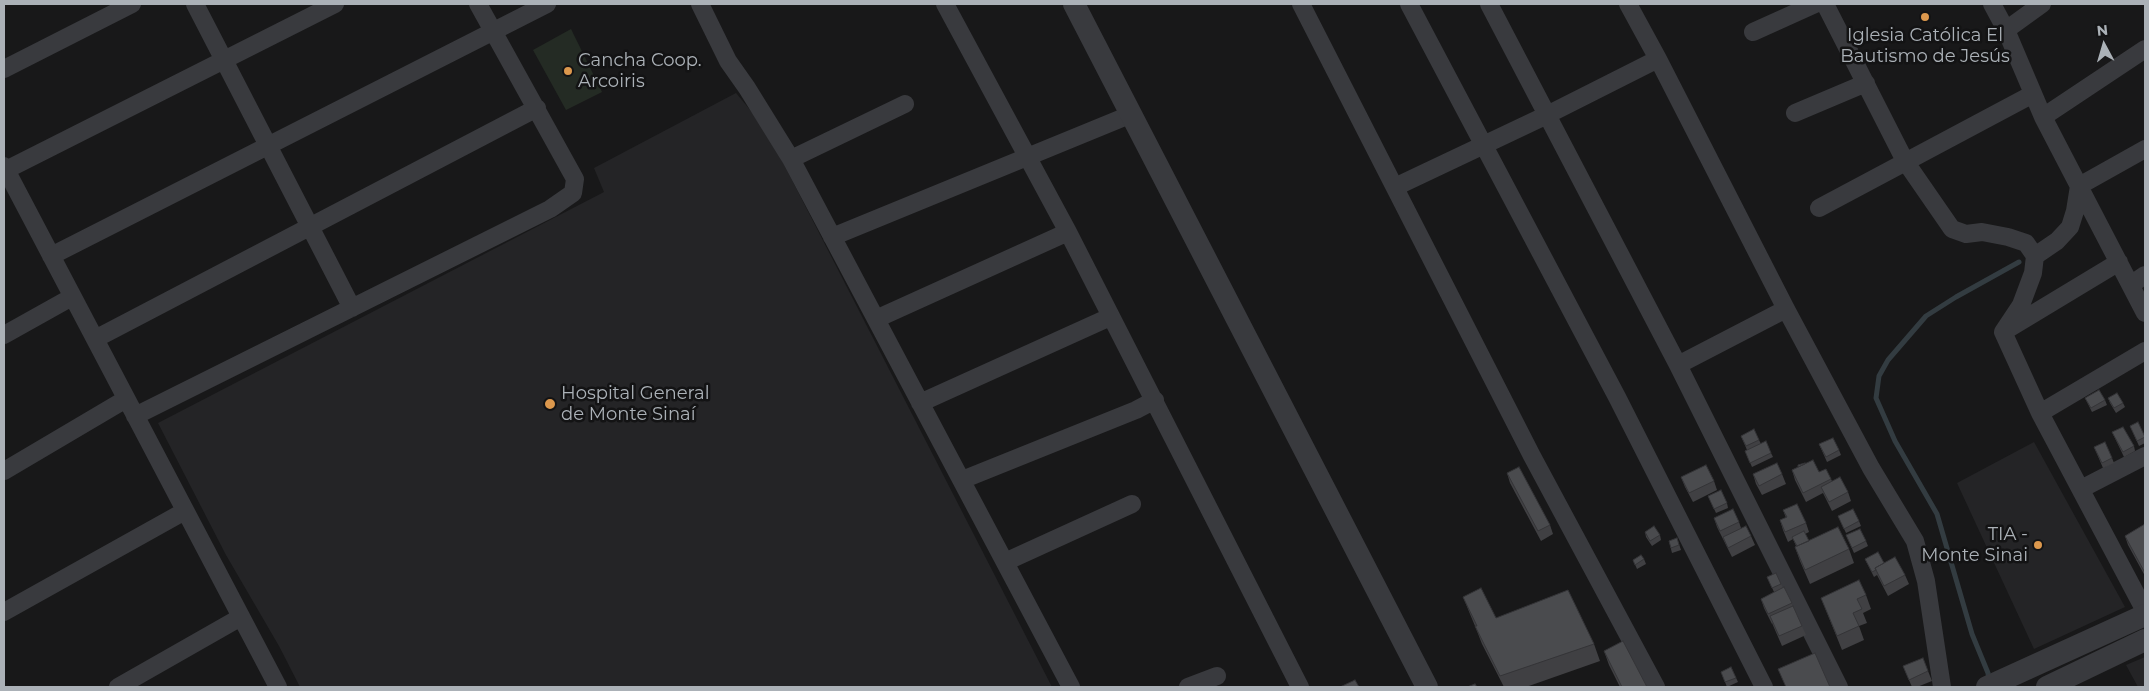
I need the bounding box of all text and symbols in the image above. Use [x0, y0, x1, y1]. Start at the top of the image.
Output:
marker: Iglesia Católica El Bautismo de Jesús [1919, 11, 1931, 23]
north arrow [2079, 20, 2129, 70]
text: N [2096, 21, 2109, 40]
place label: Iglesia Católica El Bautismo de Jesús [1840, 25, 2010, 68]
place label: Cancha Coop. Arcoiris [578, 50, 702, 92]
marker: Cancha Coop. Arcoiris [562, 65, 574, 77]
place label: Hospital General de Monte Sinaí [561, 383, 709, 426]
marker: Hospital General de Monte Sinaí [543, 397, 557, 411]
place label: TIA - Monte Sinai [1921, 524, 2028, 566]
marker: TIA - Monte Sinai [2032, 539, 2044, 551]

